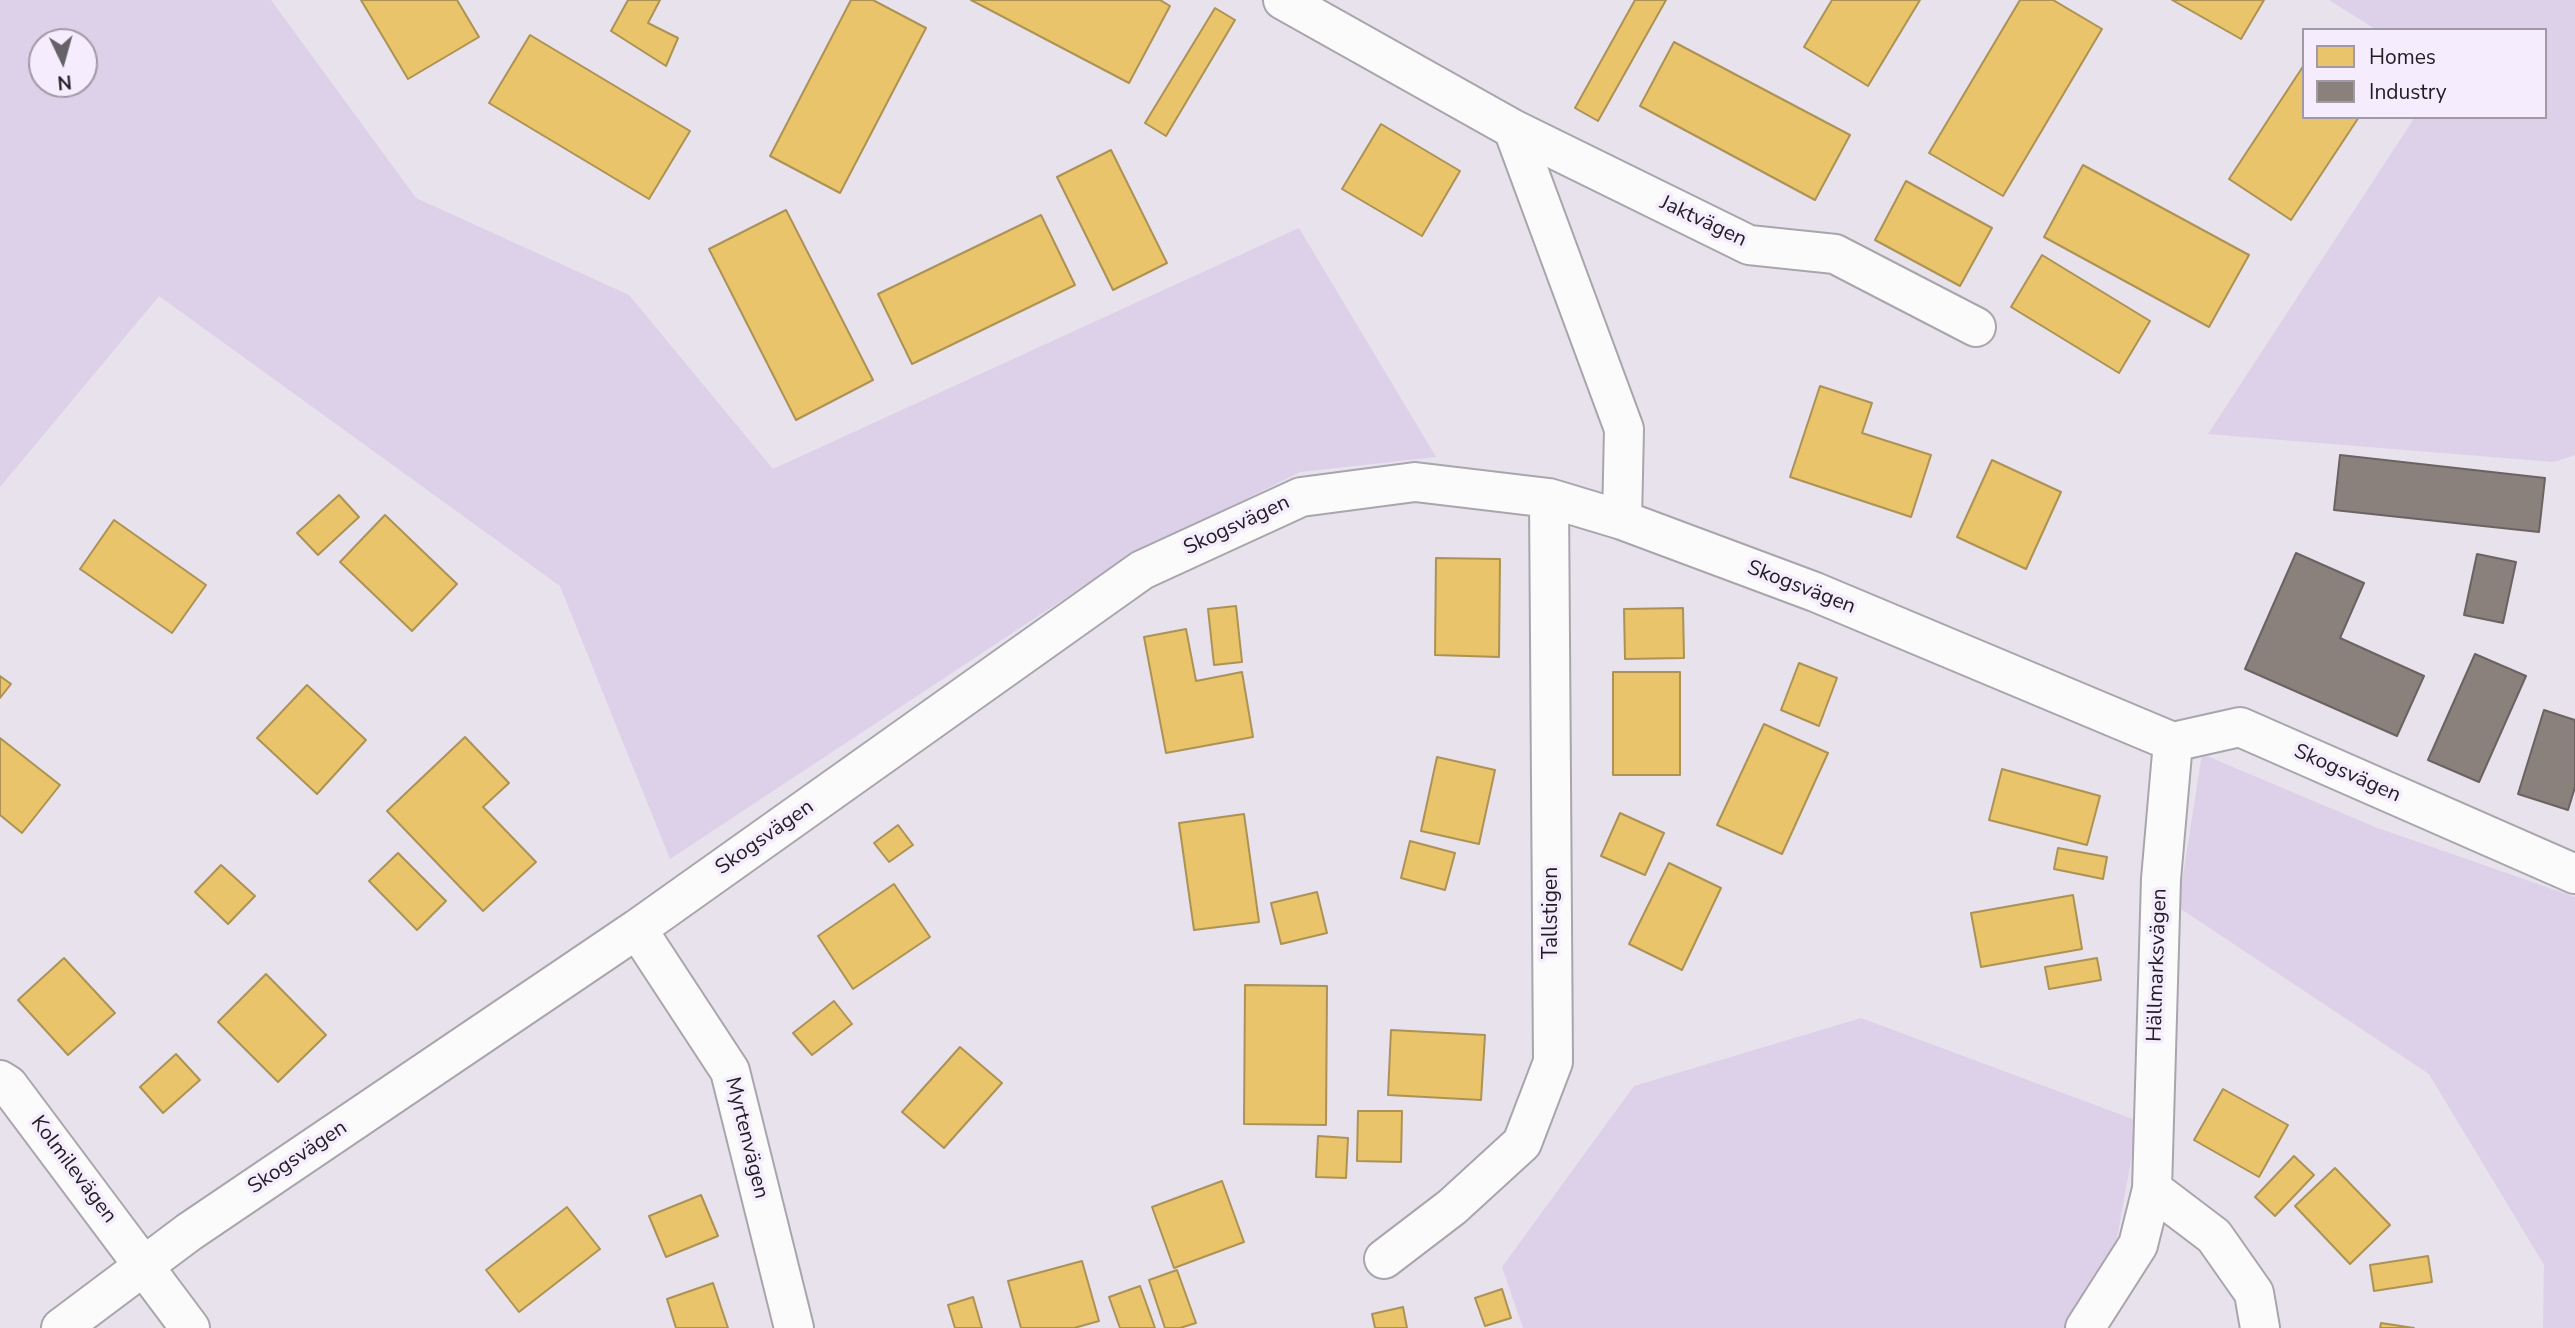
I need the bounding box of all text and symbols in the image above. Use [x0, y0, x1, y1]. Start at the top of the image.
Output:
north arrow [28, 28, 98, 98]
legend [2302, 28, 2547, 119]
text: Homes [2369, 43, 2436, 71]
text: N [56, 68, 73, 95]
text: Industry [2369, 78, 2447, 106]
street label: Jaktvägen [1656, 191, 1750, 253]
street label: Skogsvägen [1180, 490, 1294, 562]
street label: Skogsvägen [1743, 556, 1859, 620]
street label: Skogsvägen [2290, 739, 2404, 809]
street label: Skogsvägen [711, 795, 819, 881]
street label: Tallstigen [1539, 867, 1565, 959]
street label: Hällmarksvägen [2143, 888, 2173, 1042]
street label: Myrtenvägen [719, 1075, 773, 1201]
street label: Kolmilevägen [24, 1111, 122, 1229]
street label: Skogsvägen [244, 1116, 352, 1200]

